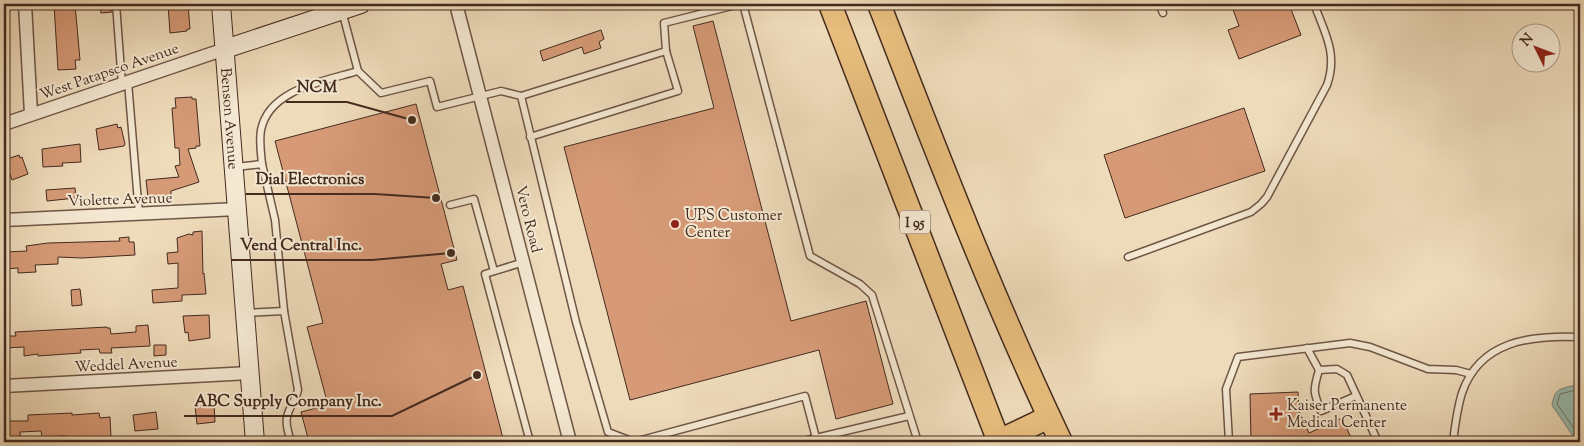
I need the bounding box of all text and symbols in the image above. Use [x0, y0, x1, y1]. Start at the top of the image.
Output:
north arrow [1512, 22, 1562, 72]
text: N [1517, 30, 1539, 51]
street label: West Patapsco Avenue [37, 39, 182, 106]
street label: Benson Avenue [214, 67, 243, 170]
callout: NCM [286, 71, 347, 102]
text: NCM [297, 77, 337, 100]
callout: Dial Electronics [246, 163, 375, 194]
text: Dial Electronics [256, 169, 364, 192]
street label: Vero Road [509, 184, 546, 256]
street label: Violette Avenue [67, 188, 173, 213]
place label: UPS Customer Center [685, 206, 783, 244]
road number: I 95 [900, 210, 930, 233]
marker: UPS Customer Center [669, 218, 681, 230]
callout: Vend Central Inc. [231, 229, 372, 260]
text: Vend Central Inc. [240, 235, 362, 258]
street label: Weddel Avenue [74, 352, 178, 379]
callout: ABC Supply Company Inc. [184, 385, 392, 416]
text: ABC Supply Company Inc. [194, 391, 382, 414]
place label: Kaiser Permanente Medical Center [1287, 396, 1407, 434]
marker: Kaiser Permanente Medical Center [1269, 407, 1283, 421]

